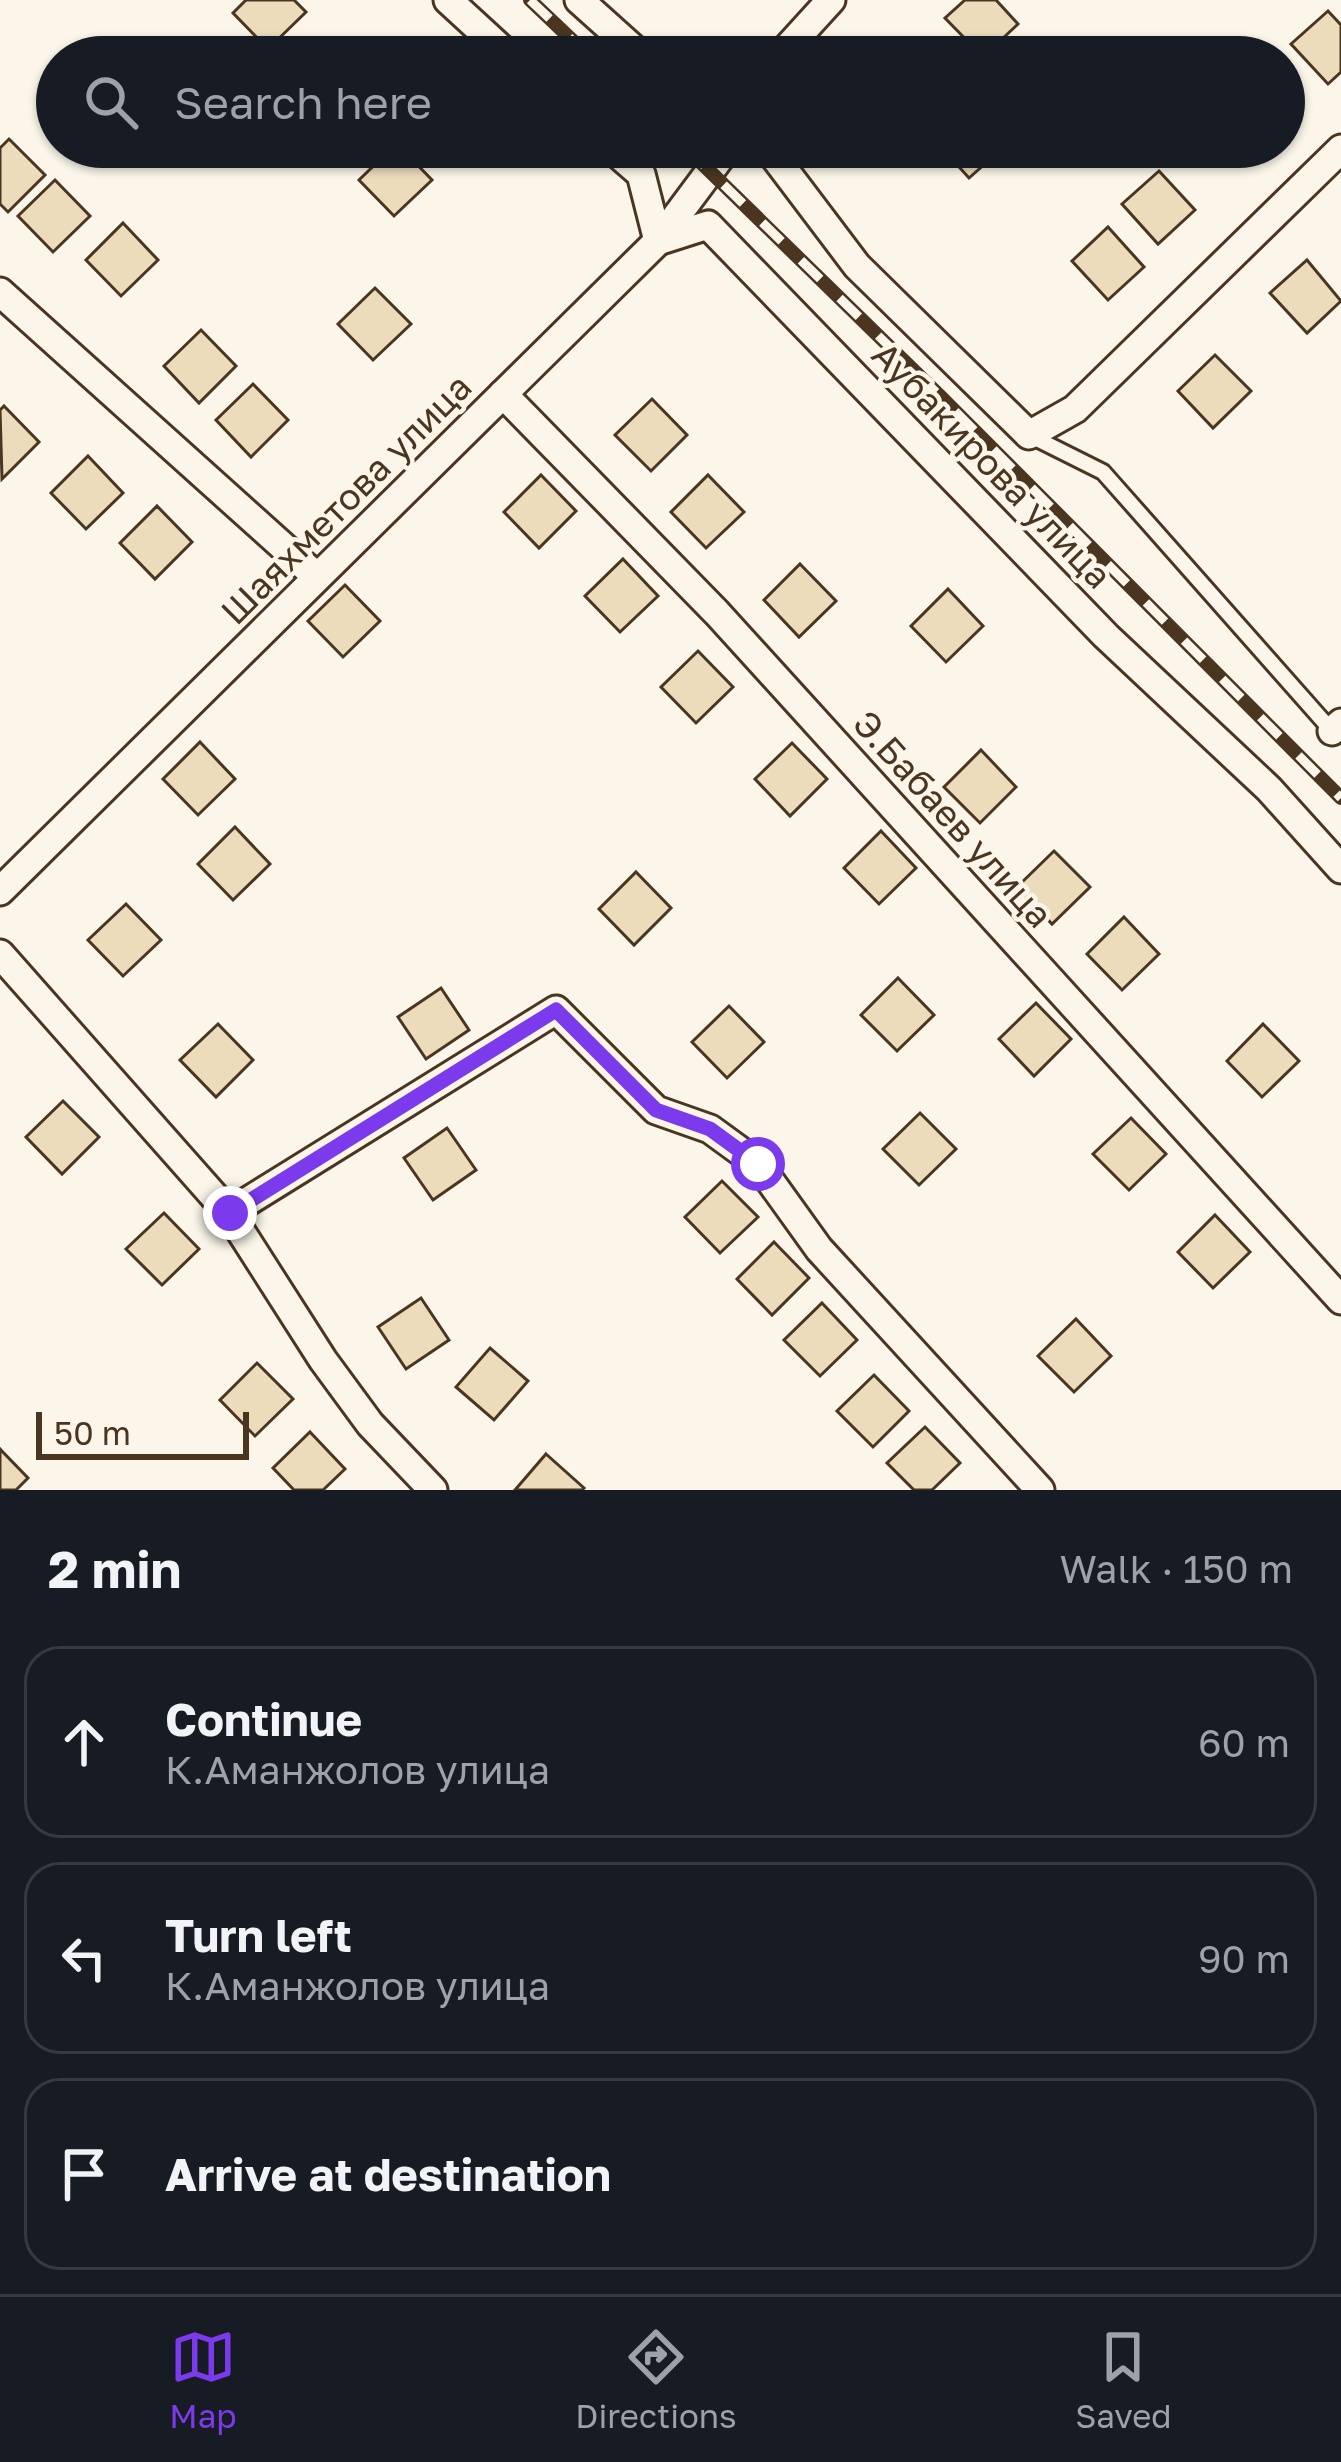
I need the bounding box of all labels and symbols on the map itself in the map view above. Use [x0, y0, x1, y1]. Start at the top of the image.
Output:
street label: Аубакирова улица [864, 333, 1121, 597]
street label: Шаяхметова улица [212, 365, 480, 633]
street label: Э.Бабаев улица [845, 702, 1062, 936]
route start [731, 1137, 785, 1191]
route end [203, 1186, 257, 1240]
scale bar [36, 1406, 249, 1459]

